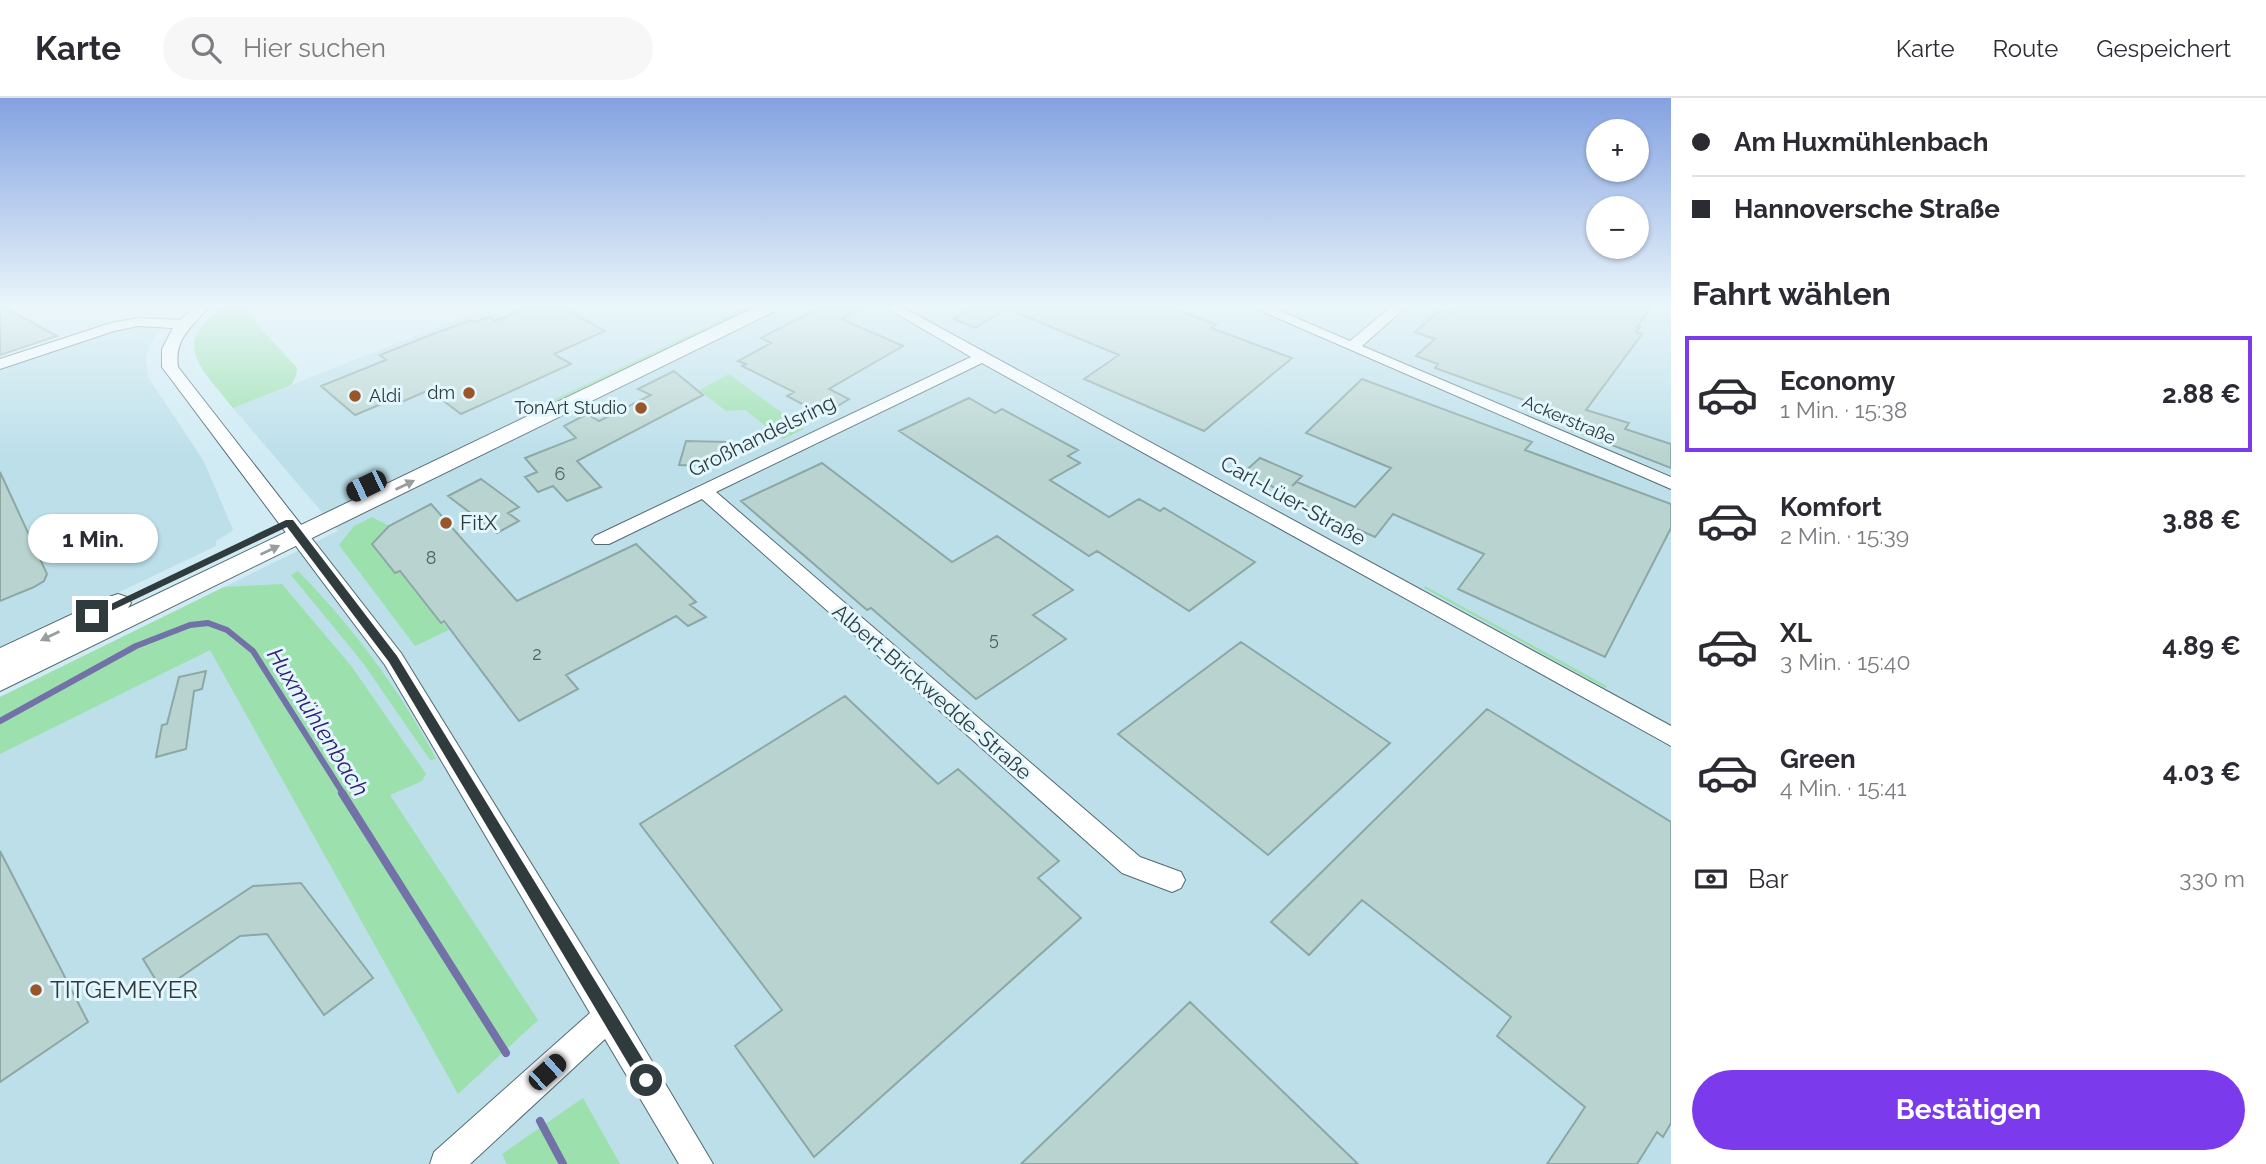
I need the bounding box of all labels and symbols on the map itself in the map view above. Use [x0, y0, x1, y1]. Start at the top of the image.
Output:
place label: dm [427, 382, 455, 403]
place label: Aldi [369, 385, 401, 406]
marker: dm [461, 385, 477, 401]
marker: Aldi [347, 388, 363, 404]
street label: Großhandelsring [684, 389, 839, 482]
street label: Ackerstraße [1520, 391, 1619, 449]
place label: TonArt Studio [514, 397, 627, 418]
marker: TonArt Studio [633, 400, 649, 416]
street label: Carl-Lüer-Straße [1216, 450, 1370, 551]
house number: 6 [555, 463, 566, 484]
car [343, 467, 390, 505]
one-way arrow [395, 479, 415, 491]
place label: FitX [460, 510, 498, 535]
callout: 1 Min. [27, 514, 157, 564]
marker: FitX [438, 515, 454, 531]
one-way arrow [260, 544, 281, 555]
house number: 8 [426, 547, 436, 568]
street label: Albert-Brickwedde-Straße [828, 598, 1037, 785]
route end [76, 600, 108, 632]
house number: 5 [989, 628, 999, 649]
one-way arrow [40, 630, 61, 641]
water label: Huxmühlenbach [262, 642, 375, 801]
house number: 2 [532, 643, 542, 664]
place label: TITGEMEYER [50, 975, 198, 1004]
marker: TITGEMEYER [28, 982, 44, 998]
car [525, 1050, 570, 1094]
route start [630, 1064, 662, 1096]

